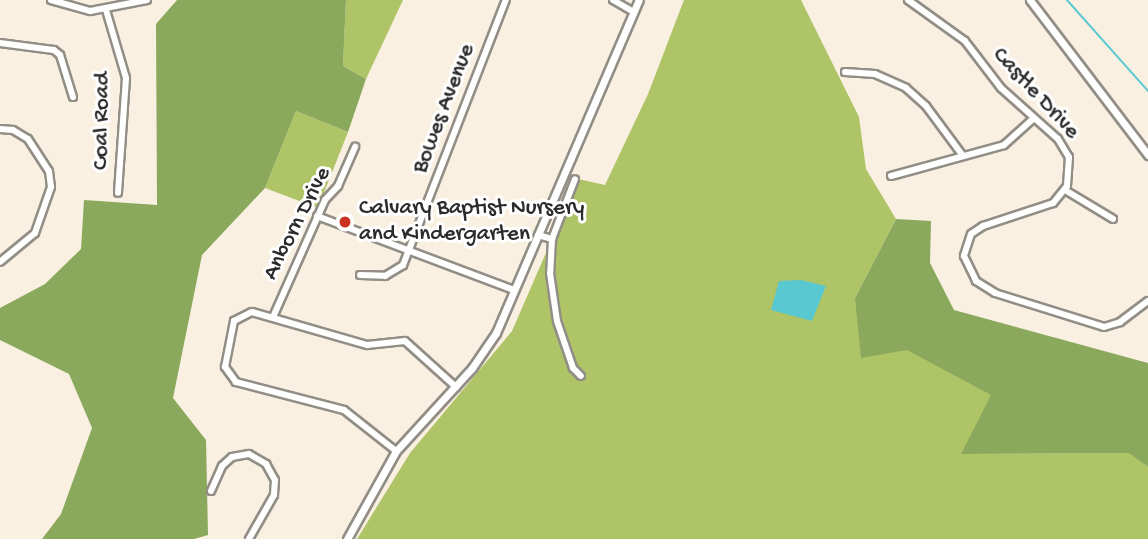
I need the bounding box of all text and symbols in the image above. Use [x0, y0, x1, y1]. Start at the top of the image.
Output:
street label: Bowes Avenue [408, 40, 482, 178]
street label: Castle Drive [985, 42, 1085, 146]
street label: Coal Road [88, 72, 118, 170]
street label: Anborn Drive [258, 163, 338, 285]
place label: Calvary Baptist Nursery and Kindergarten [359, 195, 584, 249]
marker: Calvary Baptist Nursery and Kindergarten [337, 214, 353, 230]

